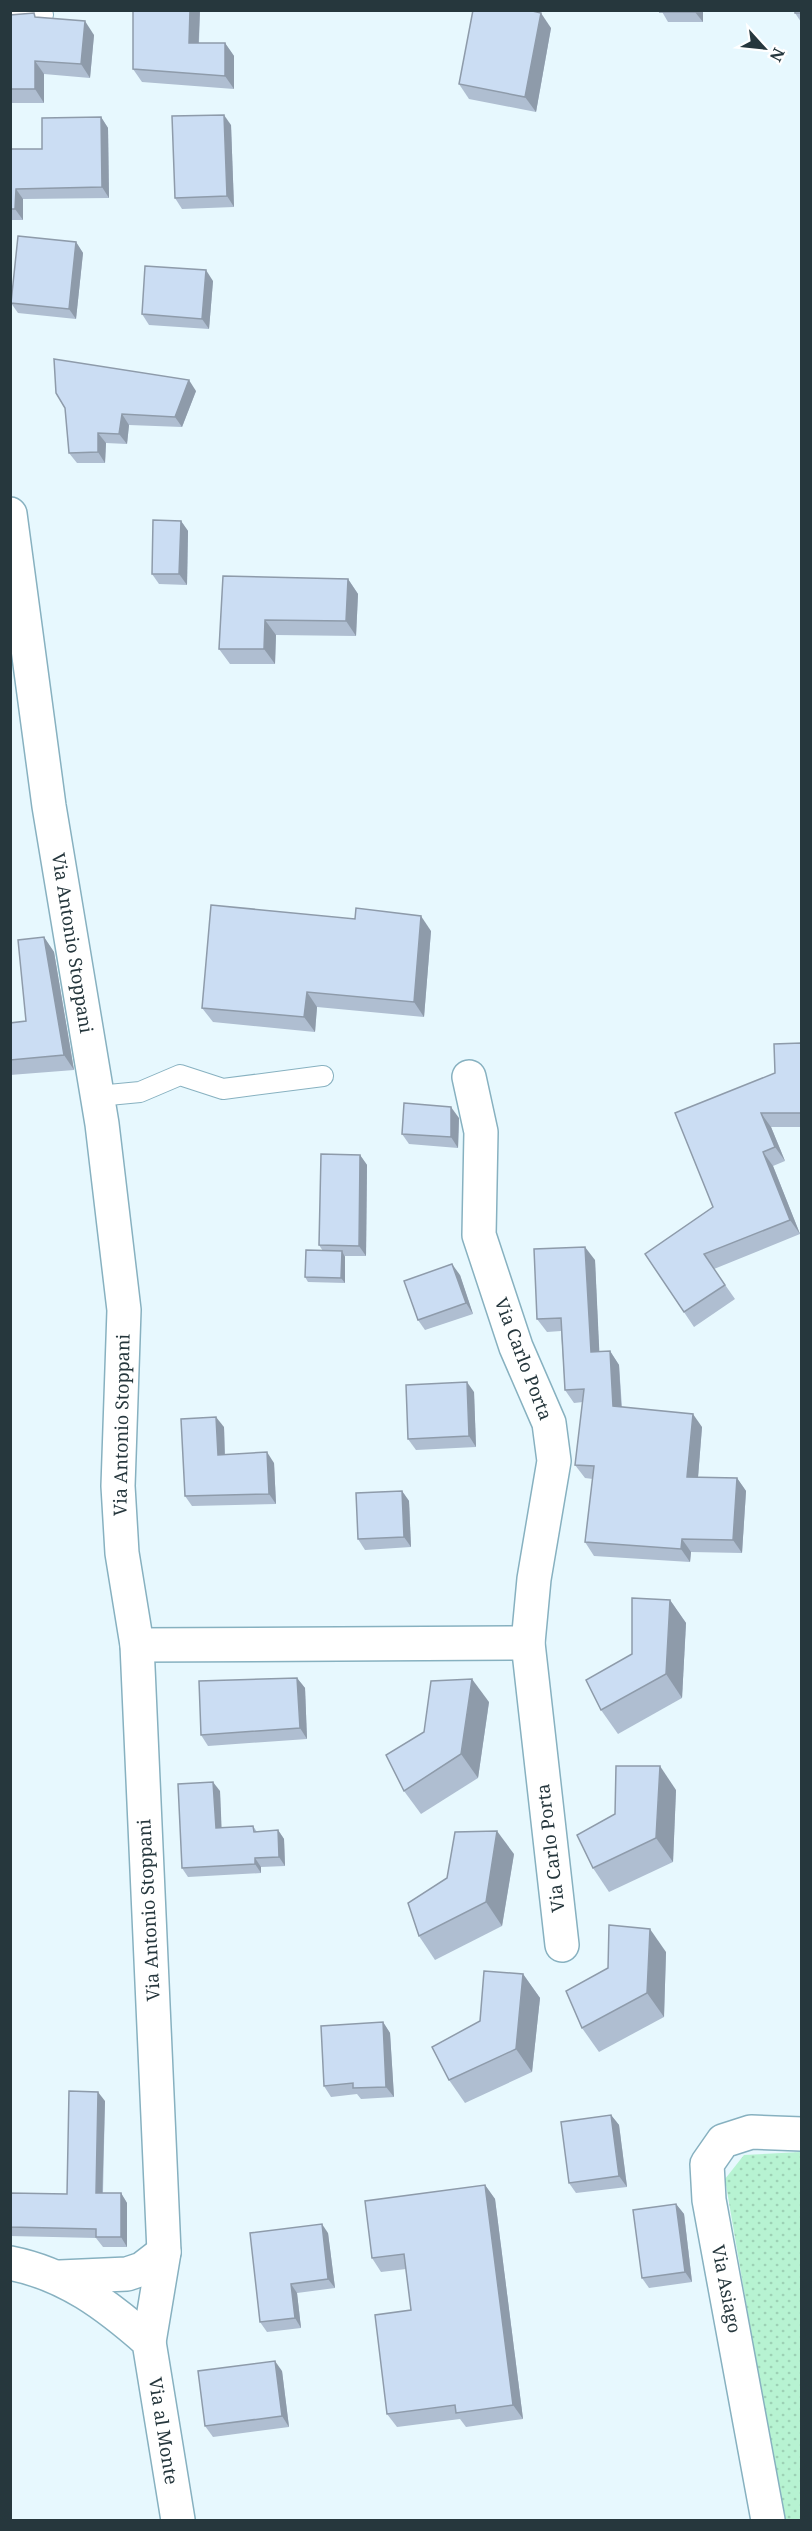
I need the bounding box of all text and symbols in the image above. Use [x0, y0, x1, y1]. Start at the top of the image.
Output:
north arrow [734, 18, 794, 78]
text: N [765, 44, 790, 66]
street label: Via Antonio Stoppani [47, 851, 99, 1035]
street label: Via Carlo Porta [490, 1294, 558, 1423]
street label: Via Antonio Stoppani [107, 1333, 135, 1516]
street label: Via Carlo Porta [530, 1783, 570, 1914]
street label: Via Antonio Stoppani [131, 1818, 165, 2002]
street label: Via Asiago [707, 2243, 747, 2335]
street label: Via al Monte [144, 2376, 184, 2486]

